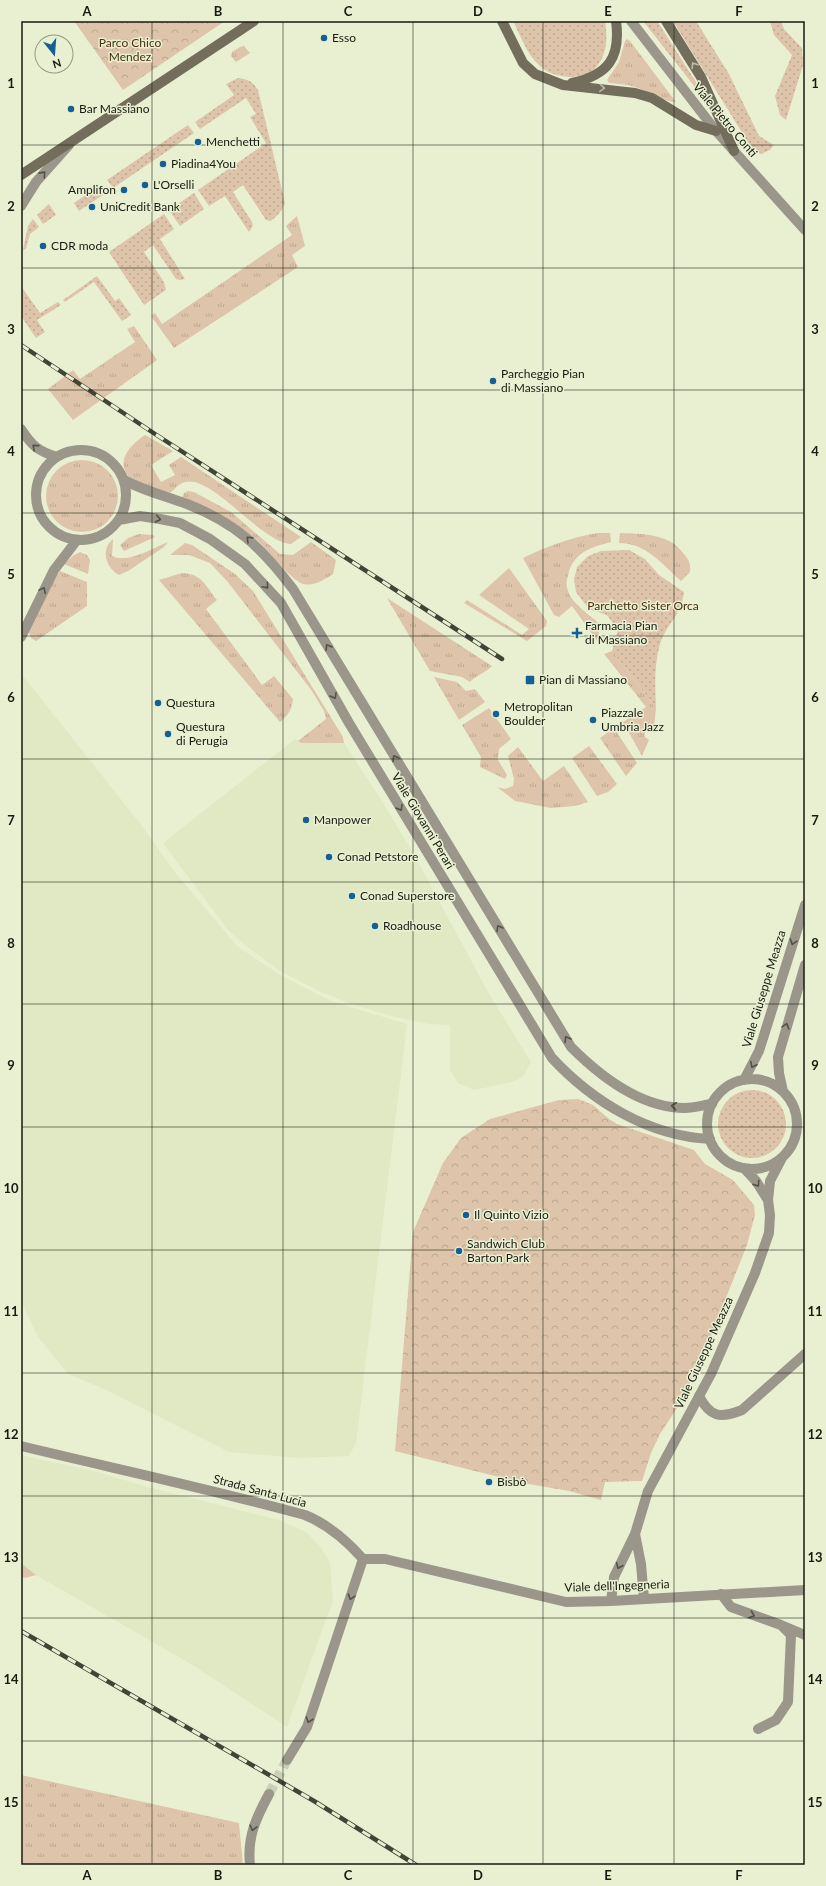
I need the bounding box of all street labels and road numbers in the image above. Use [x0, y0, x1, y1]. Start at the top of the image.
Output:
street label: Viale Pietro Conti [690, 79, 761, 160]
street label: Viale Giovanni Perari [389, 770, 458, 872]
street label: Viale Giuseppe Meazza [739, 928, 789, 1049]
street label: Viale Giuseppe Meazza [671, 1294, 736, 1411]
street label: Strada Santa Lucia [212, 1471, 308, 1510]
street label: Viale dell'Ingegneria [564, 1576, 670, 1595]

